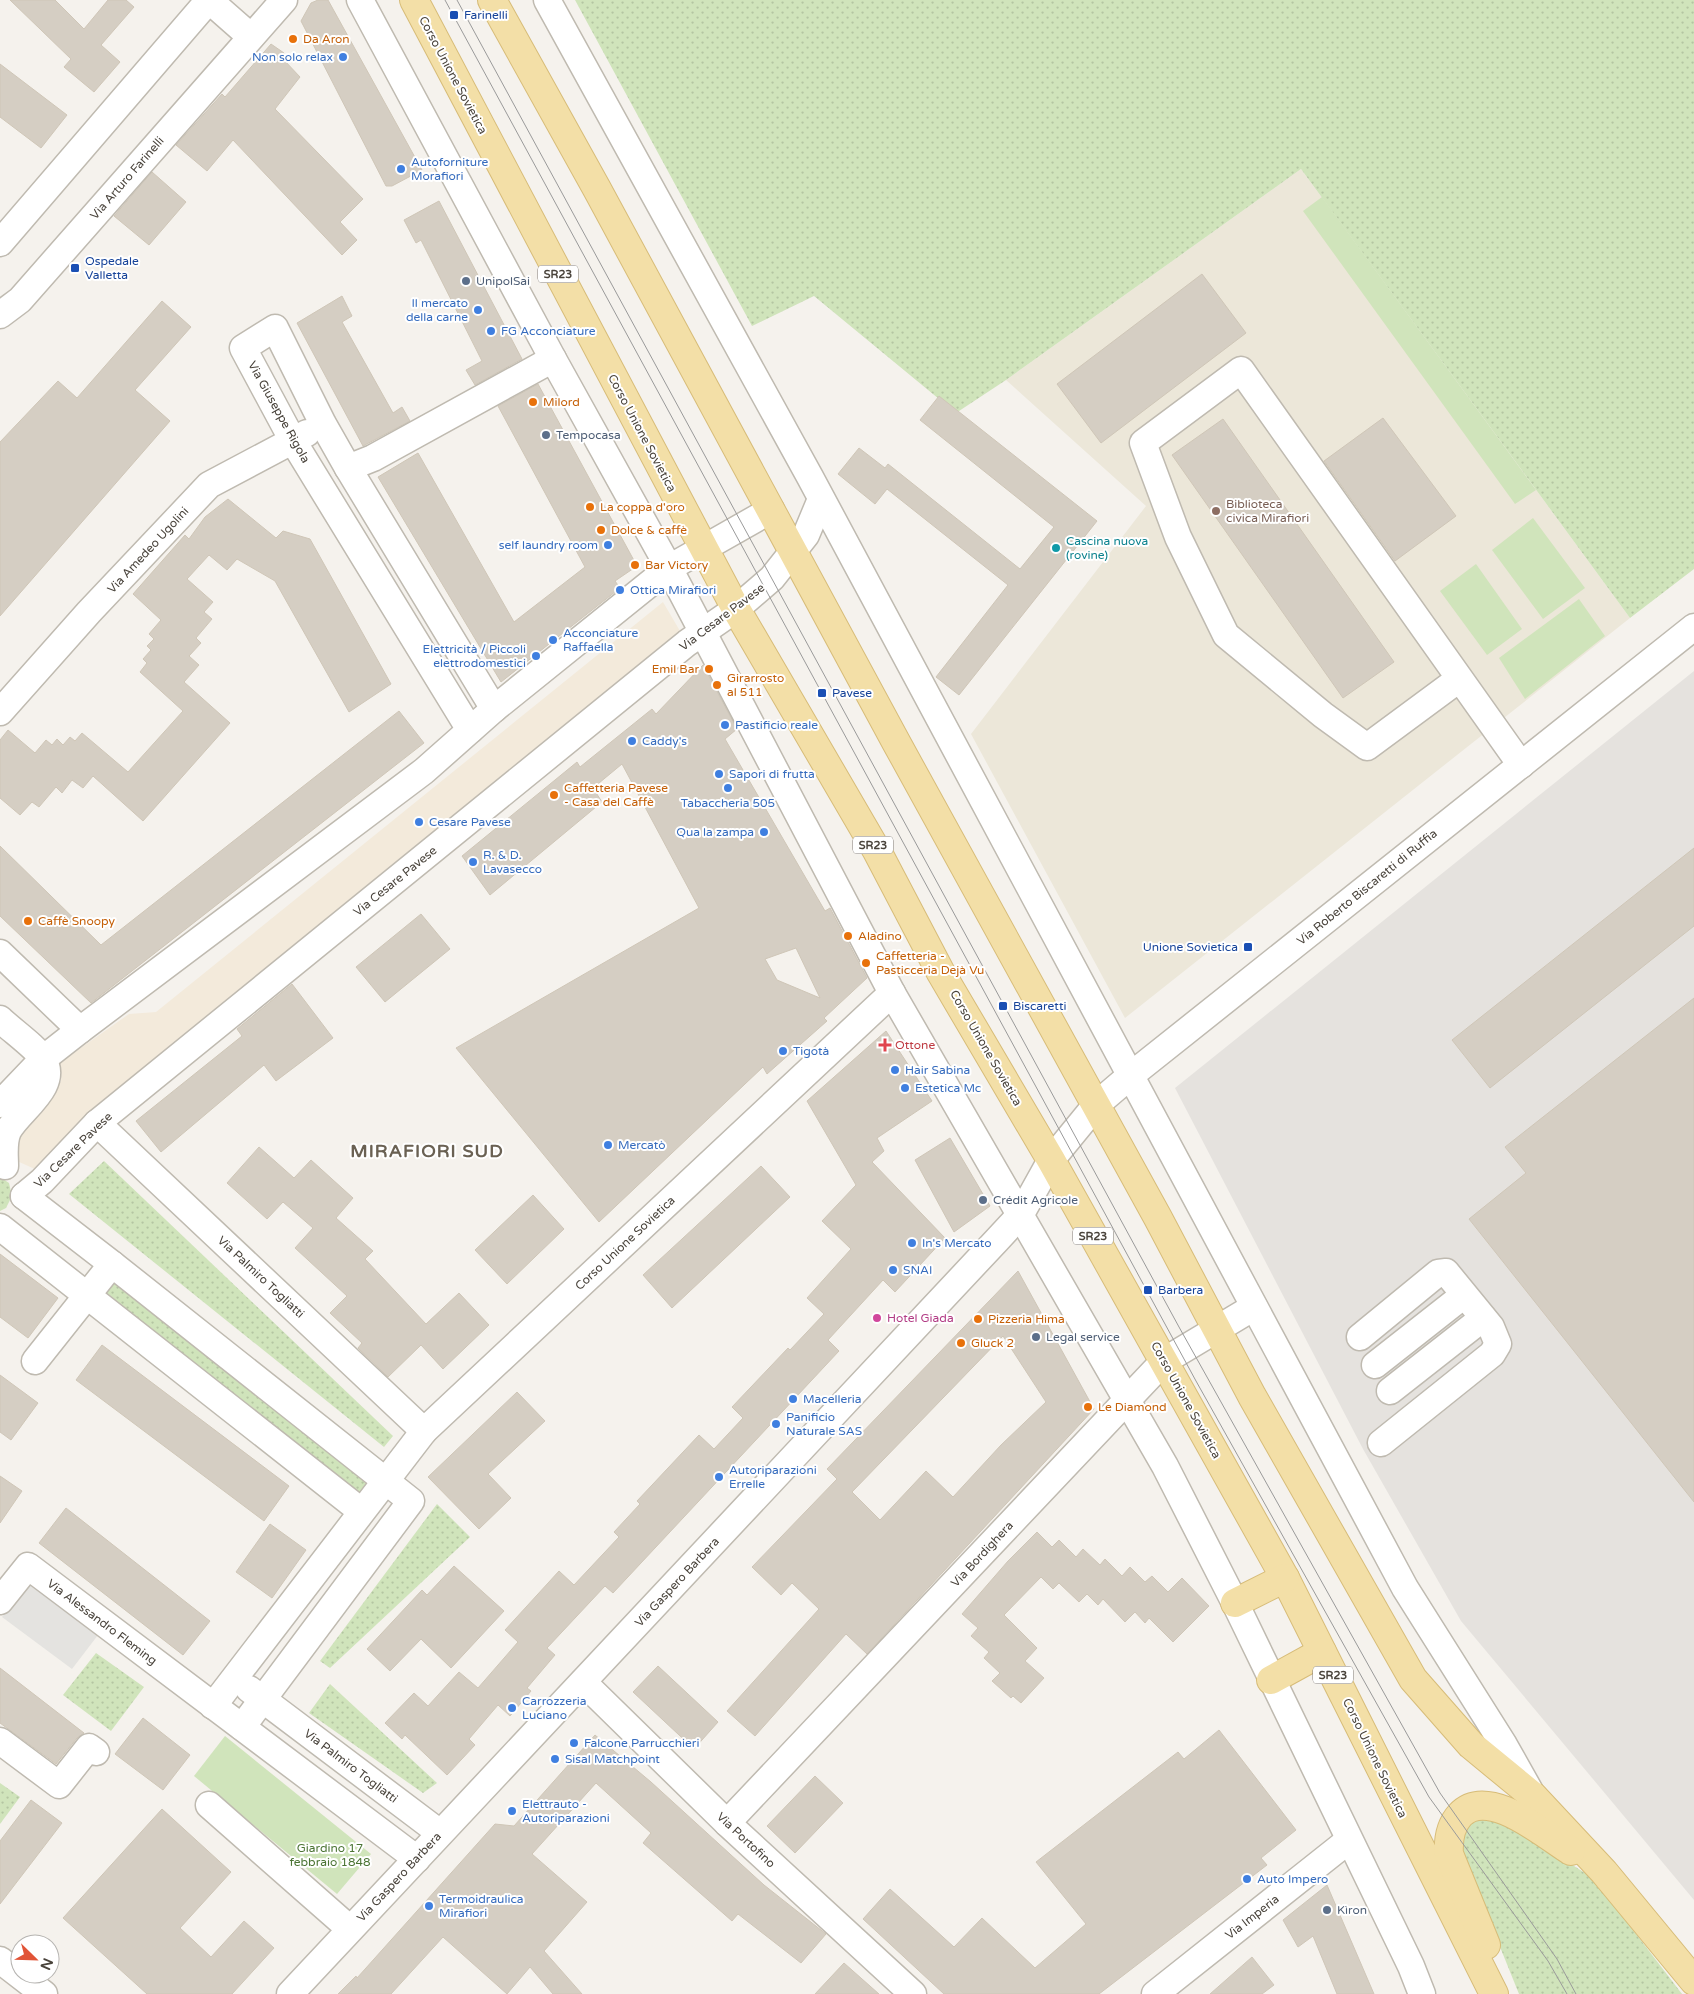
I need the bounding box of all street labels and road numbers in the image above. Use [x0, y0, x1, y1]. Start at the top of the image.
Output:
street label: Corso Unione Sovietica [416, 14, 490, 136]
street label: Via Arturo Farinelli [87, 134, 167, 222]
road number: SR23 [538, 266, 578, 282]
street label: Via Giuseppe Rigola [245, 359, 313, 465]
street label: Corso Unione Sovietica [605, 372, 679, 494]
street label: Via Amedeo Ugolini [104, 504, 192, 596]
street label: Via Cesare Pavese [677, 580, 767, 654]
street label: Via Roberto Biscaretti di Ruffia [1294, 826, 1440, 948]
road number: SR23 [853, 836, 893, 854]
street label: Via Cesare Pavese [351, 843, 440, 919]
street label: Corso Unione Sovietica [947, 988, 1025, 1108]
street label: Via Cesare Pavese [31, 1109, 115, 1191]
street label: Corso Unione Sovietica [572, 1193, 678, 1293]
road number: SR23 [1073, 1228, 1113, 1244]
street label: Via Palmiro Togliatti [215, 1233, 307, 1321]
street label: Corso Unione Sovietica [1148, 1339, 1224, 1461]
street label: Via Bordighera [948, 1518, 1016, 1590]
street label: Via Gaspero Barbera [632, 1534, 722, 1630]
street label: Via Alessandro Fleming [44, 1576, 160, 1668]
road number: SR23 [1313, 1666, 1353, 1684]
street label: Corso Unione Sovietica [1340, 1696, 1410, 1820]
street label: Via Palmiro Togliatti [301, 1726, 401, 1806]
street label: Via Portofino [714, 1809, 778, 1871]
street label: Via Gaspero Barbera [354, 1829, 444, 1925]
street label: Via Imperia [1222, 1892, 1282, 1942]

